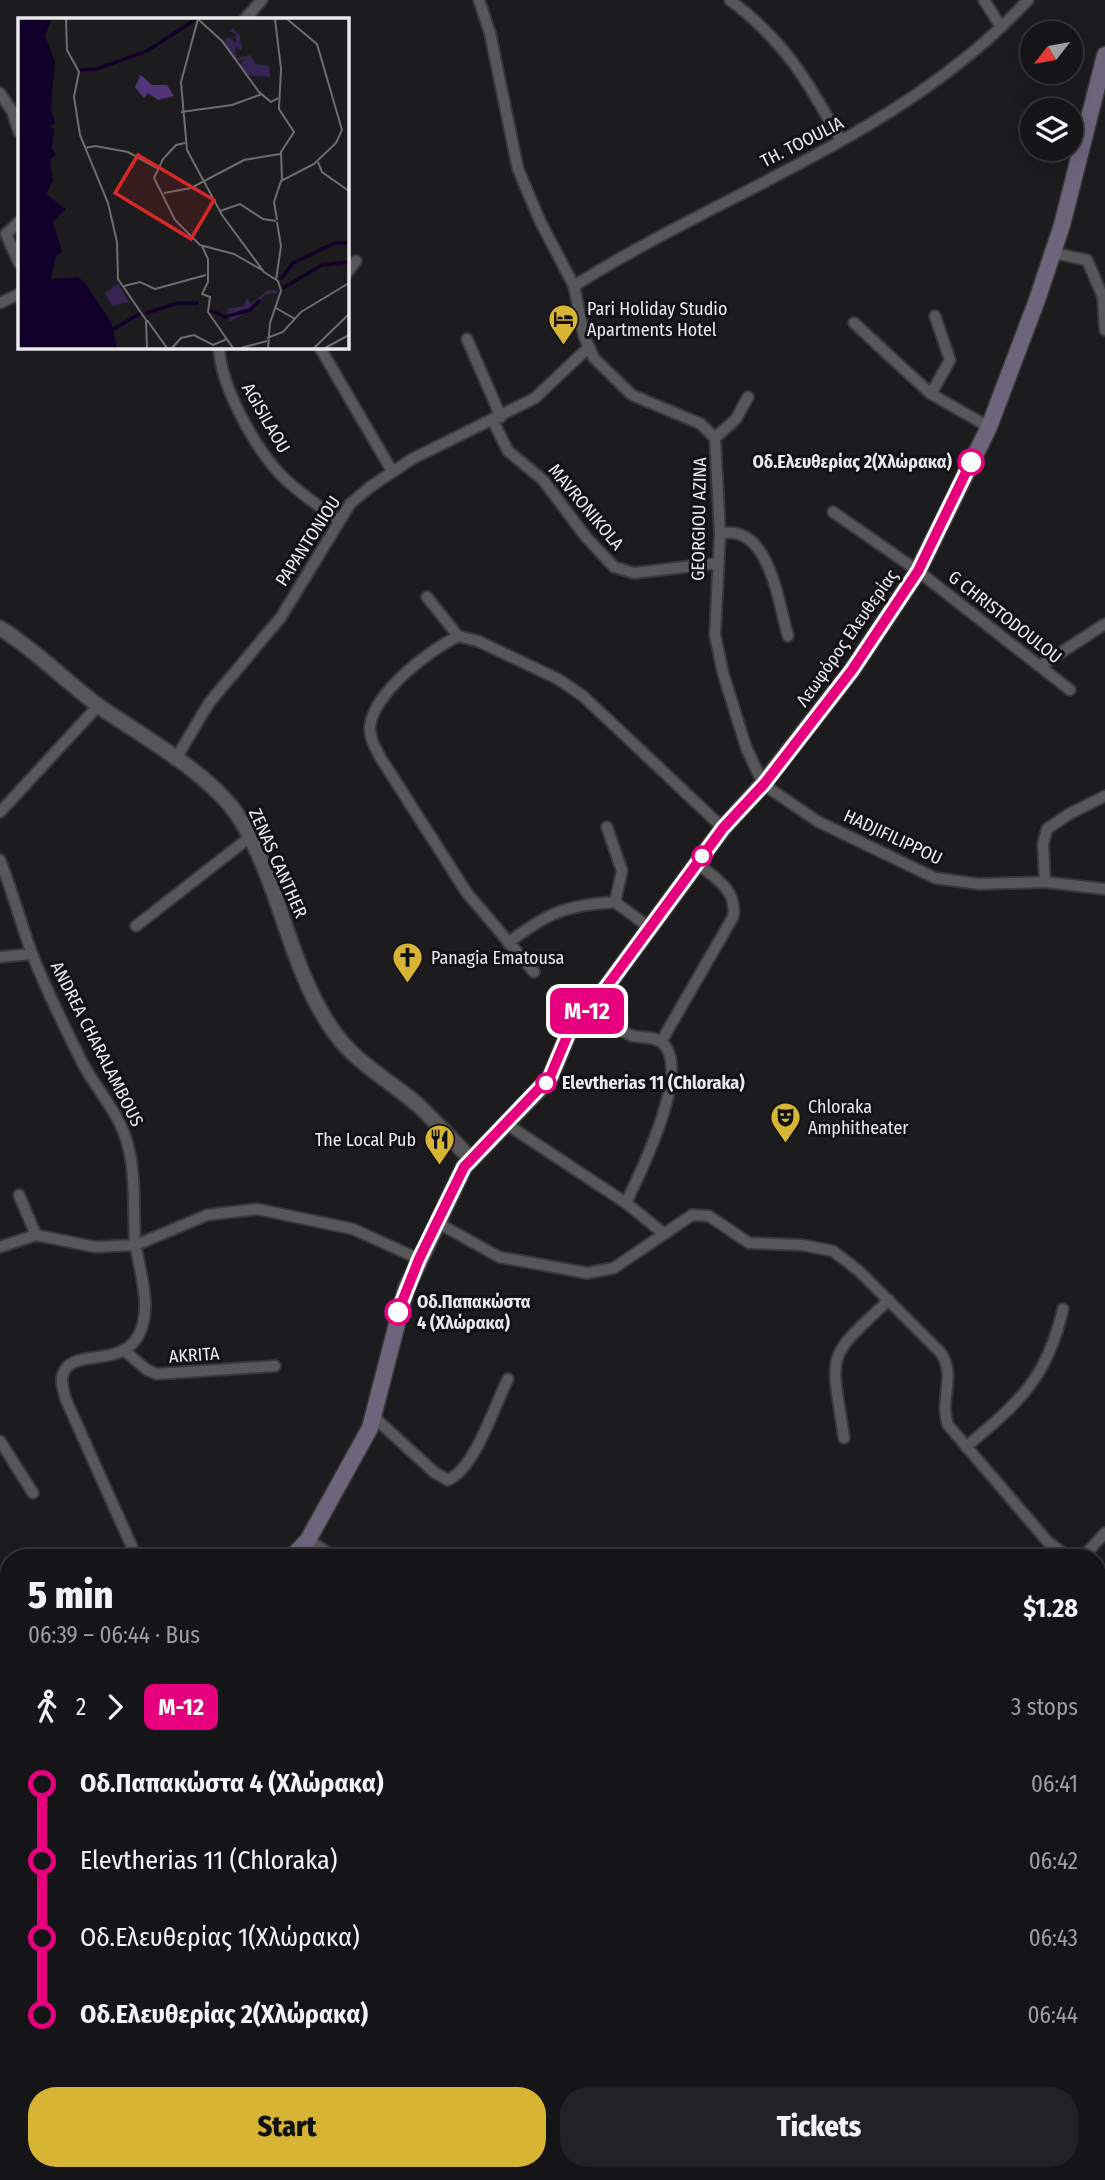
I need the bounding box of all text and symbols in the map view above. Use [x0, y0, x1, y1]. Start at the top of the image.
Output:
inset map [18, 18, 348, 348]
north arrow [1020, 21, 1083, 84]
map controls [1020, 21, 1083, 161]
button: layers [1020, 98, 1083, 161]
street label: TH. TOOULIA [757, 111, 848, 172]
place label: Pari Holiday Studio Apartments Hotel [587, 298, 727, 341]
hotel icon: Pari Holiday Studio Apartments Hotel [547, 302, 581, 346]
street label: AGISILAOU [237, 379, 295, 457]
marker: Οδ.Ελευθερίας 2(Χλώρακα) [958, 449, 984, 475]
place label: Οδ.Ελευθερίας 2(Χλώρακα) [753, 451, 953, 473]
street label: GEORGIOU AZINA [687, 456, 711, 581]
street label: MAVRONIKOLA [544, 459, 629, 555]
street label: PAPANTONIOU [271, 492, 345, 590]
street label: Λεωφόρος Ελευθερίας [791, 565, 903, 711]
street label: G CHRISTODOULOU [944, 566, 1066, 668]
street label: ZENAS CANTHER [244, 805, 312, 921]
street label: HADJIFILIPPOU [840, 805, 946, 869]
unlabelled marker [692, 846, 712, 866]
church icon: Panagia Ematousa [391, 941, 425, 985]
place label: Panagia Ematousa [431, 947, 564, 969]
street label: ANDREA CHARALAMBOUS [46, 958, 148, 1130]
line badge: M-12 [538, 988, 636, 1034]
text: M-12 [564, 997, 610, 1025]
place label: Elevtherias 11 (Chloraka) [562, 1072, 745, 1094]
marker: Elevtherias 11 (Chloraka) [536, 1073, 556, 1093]
place label: Chloraka Amphitheater [808, 1096, 909, 1139]
theatre icon: Chloraka Amphitheater [768, 1100, 802, 1144]
restaurant icon: The Local Pub [422, 1123, 456, 1167]
place label: The Local Pub [315, 1129, 416, 1151]
place label: Οδ.Παπακώστα 4 (Χλώρακα) [417, 1291, 531, 1334]
marker: Οδ.Παπακώστα 4 (Χλώρακα) [385, 1299, 411, 1325]
street label: AKRITA [168, 1342, 220, 1368]
text: 5 min [28, 1572, 113, 1618]
text: $1.28 [1023, 1593, 1078, 1624]
text: 06:39 – 06:44 · Bus [28, 1621, 200, 1649]
icon: walk [28, 1688, 66, 1726]
icon: forward [96, 1688, 134, 1726]
text: 2 [76, 1693, 86, 1721]
text: M-12 [158, 1693, 204, 1721]
text: 3 stops [1011, 1693, 1078, 1721]
text: Οδ.Παπακώστα 4 (Χλώρακα) [80, 1768, 384, 1799]
text: 06:41 [1031, 1770, 1078, 1798]
text: Elevtherias 11 (Chloraka) [80, 1845, 337, 1876]
text: 06:42 [1029, 1847, 1078, 1875]
text: Οδ.Ελευθερίας 1(Χλώρακα) [80, 1922, 360, 1953]
text: 06:43 [1029, 1924, 1078, 1952]
text: Οδ.Ελευθερίας 2(Χλώρακα) [80, 1999, 368, 2030]
text: 06:44 [1028, 2001, 1078, 2029]
button: Start [28, 2087, 546, 2167]
button: Tickets [560, 2087, 1078, 2167]

